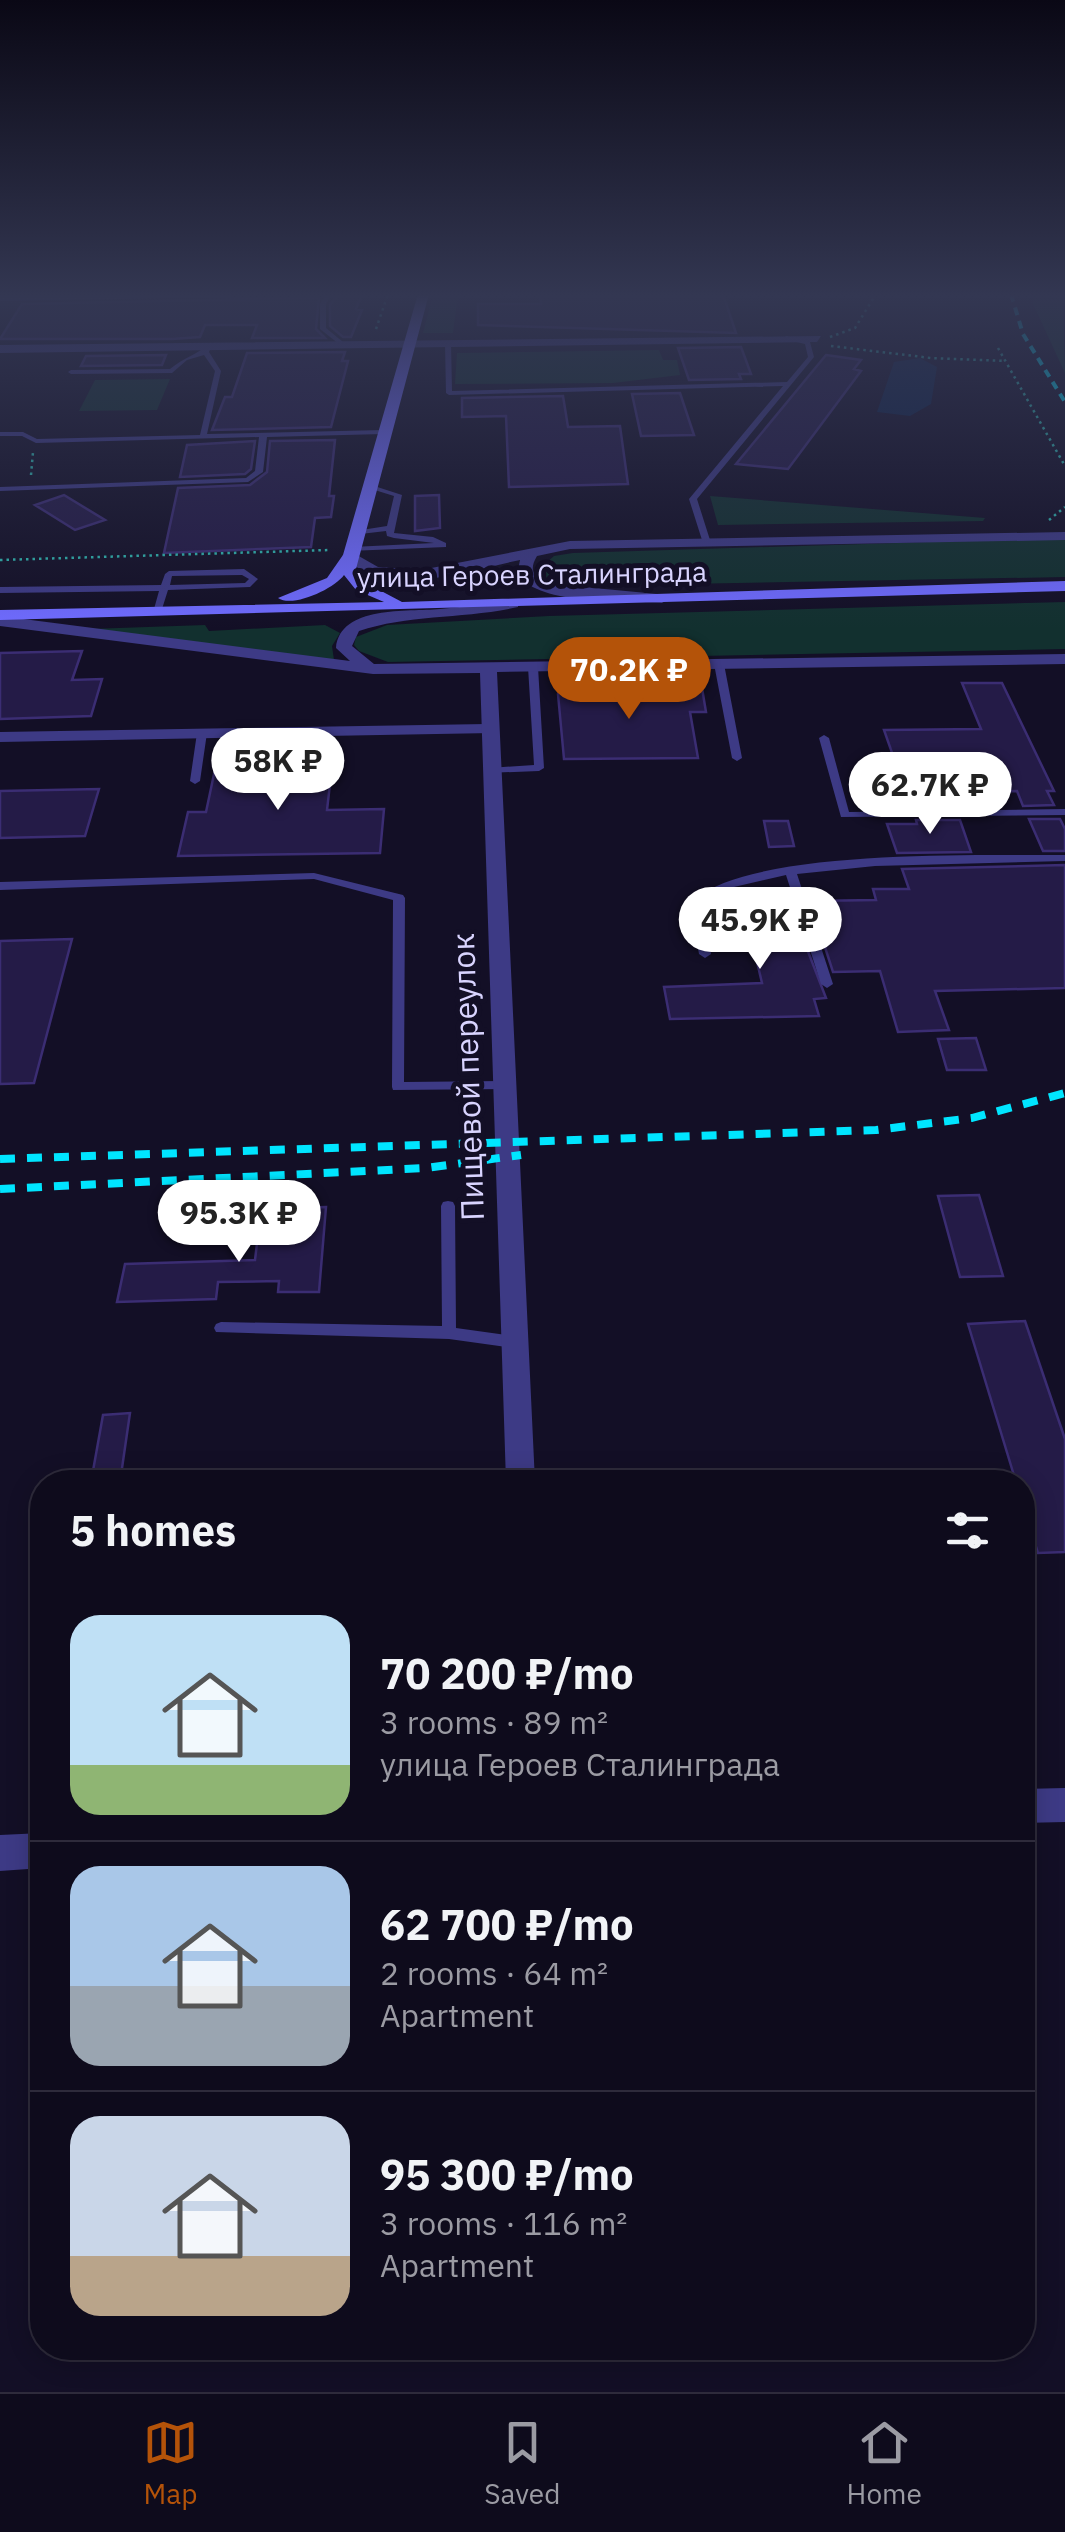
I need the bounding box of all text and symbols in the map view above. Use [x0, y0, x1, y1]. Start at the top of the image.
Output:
street label: улица Героев Сталинграда [357, 552, 707, 596]
pin: 70.2K ₽ [537, 637, 721, 722]
text: 70.2K ₽ [570, 648, 688, 690]
pin: 58K ₽ [208, 728, 348, 813]
text: 58K ₽ [233, 739, 323, 781]
pin: 62.7K ₽ [838, 752, 1022, 837]
text: 62.7K ₽ [871, 763, 989, 805]
pin: 45.9K ₽ [668, 887, 852, 972]
text: 45.9K ₽ [701, 898, 819, 940]
street label: Пищевой переулок [441, 932, 493, 1222]
pin: 95.3K ₽ [147, 1180, 331, 1265]
text: 95.3K ₽ [180, 1191, 298, 1233]
text: 5 homes [70, 1503, 236, 1558]
icon: filters [940, 1503, 995, 1558]
text: 70 200 ₽/mo [380, 1646, 634, 1701]
icon: home [150, 1655, 270, 1775]
text: 3 rooms · 89 m² [380, 1701, 608, 1743]
text: улица Героев Сталинграда [380, 1743, 780, 1785]
text: 62 700 ₽/mo [380, 1897, 634, 1952]
icon: home [150, 1906, 270, 2026]
text: 2 rooms · 64 m² [380, 1952, 608, 1994]
text: Apartment [380, 1994, 534, 2036]
text: 95 300 ₽/mo [380, 2147, 634, 2202]
icon: home [150, 2156, 270, 2276]
text: 3 rooms · 116 m² [380, 2202, 627, 2244]
text: Apartment [380, 2244, 534, 2286]
tab: Map [143, 2415, 198, 2512]
tab: Saved [484, 2415, 560, 2512]
tab: Home [847, 2415, 922, 2512]

